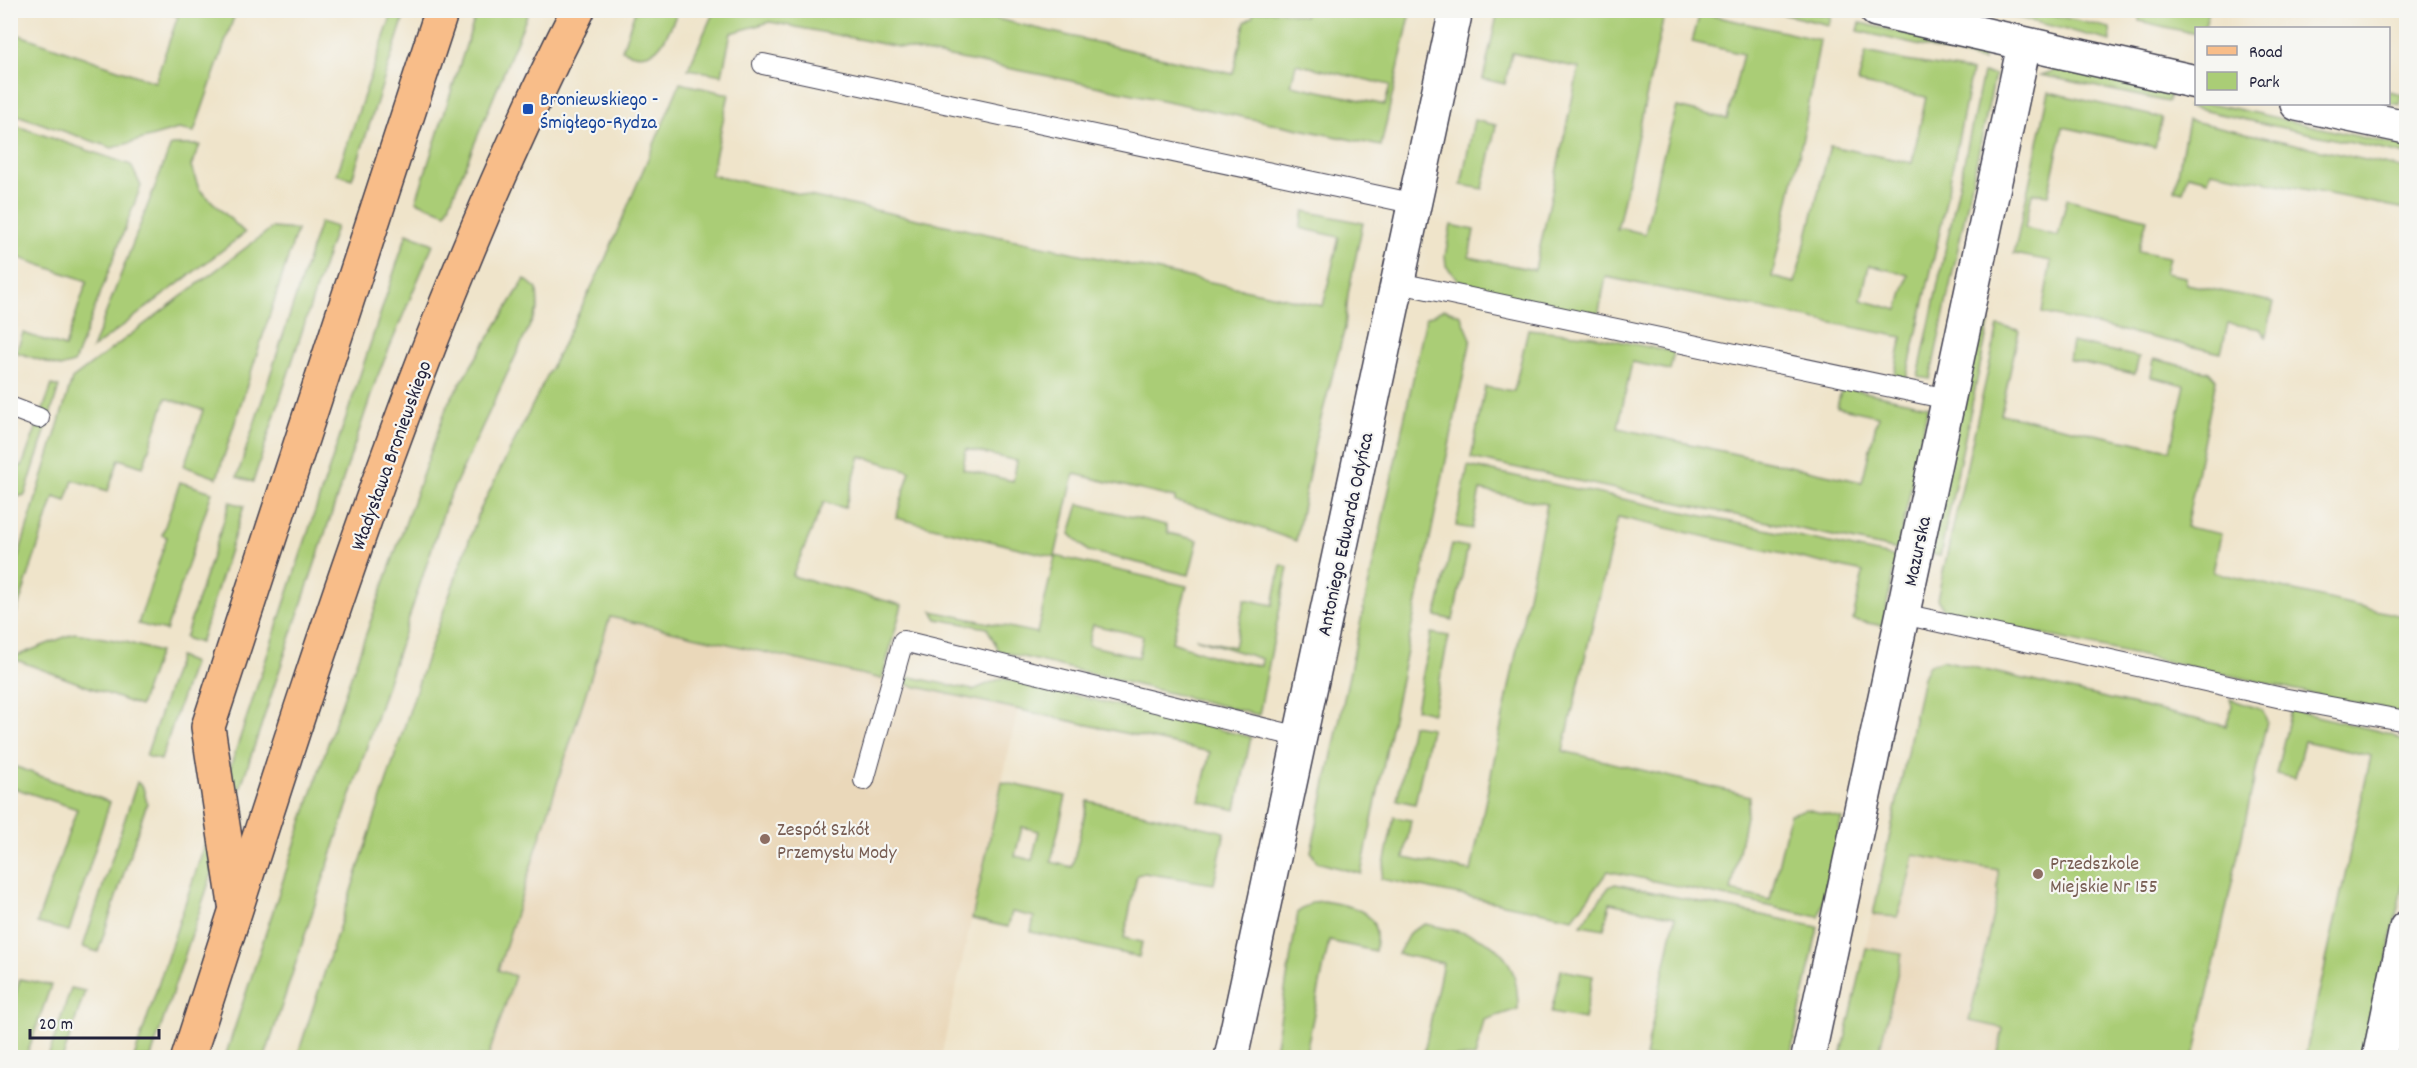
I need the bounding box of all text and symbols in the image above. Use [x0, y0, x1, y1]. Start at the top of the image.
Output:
legend [2195, 27, 2390, 105]
text: Road [2249, 41, 2283, 66]
text: Park [2249, 71, 2280, 96]
place label: Broniewskiego - Śmigłego-Rydza [540, 87, 659, 138]
marker: Broniewskiego - Śmigłego-Rydza [521, 102, 535, 116]
street label: Władysława Broniewskiego [345, 357, 440, 555]
street label: Antoniego Edwarda Odyńca [1312, 430, 1382, 639]
street label: Mazurska [1898, 514, 1940, 589]
place label: Zespół Szkół Przemysłu Mody [777, 817, 897, 868]
marker: Zespół Szkół Przemysłu Mody [758, 832, 772, 846]
place label: Przedszkole Miejskie Nr 155 [2050, 851, 2158, 902]
marker: Przedszkole Miejskie Nr 155 [2031, 867, 2045, 881]
scale bar [30, 1002, 159, 1040]
text: 20 m [39, 1013, 73, 1038]

